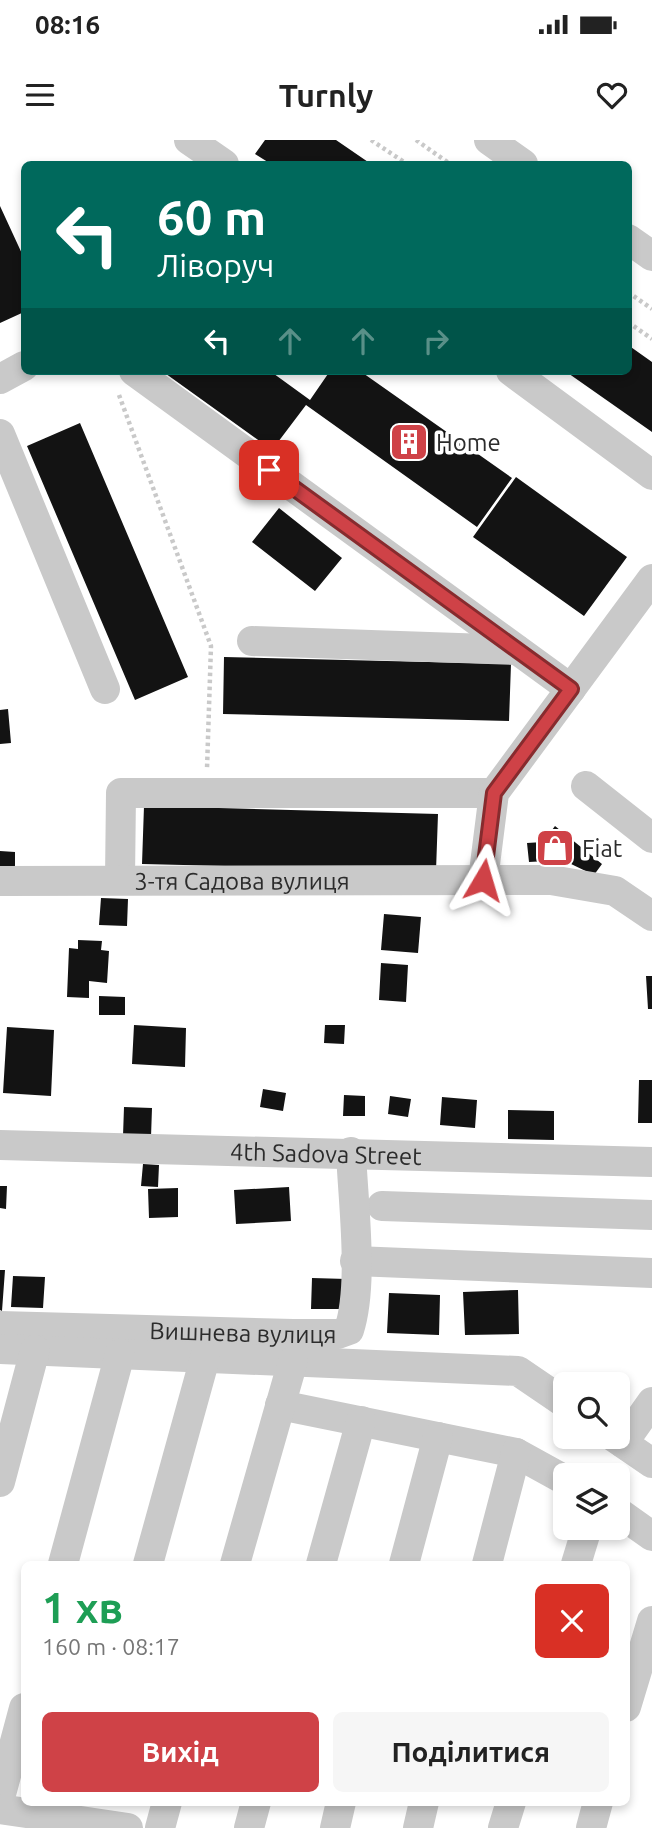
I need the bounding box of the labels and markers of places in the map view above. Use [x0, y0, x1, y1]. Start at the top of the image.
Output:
building icon: Home [388, 421, 430, 463]
place label: Home [436, 429, 501, 456]
pin [239, 440, 299, 500]
shop icon: Fiat [534, 827, 576, 869]
place label: Fiat [582, 835, 623, 862]

